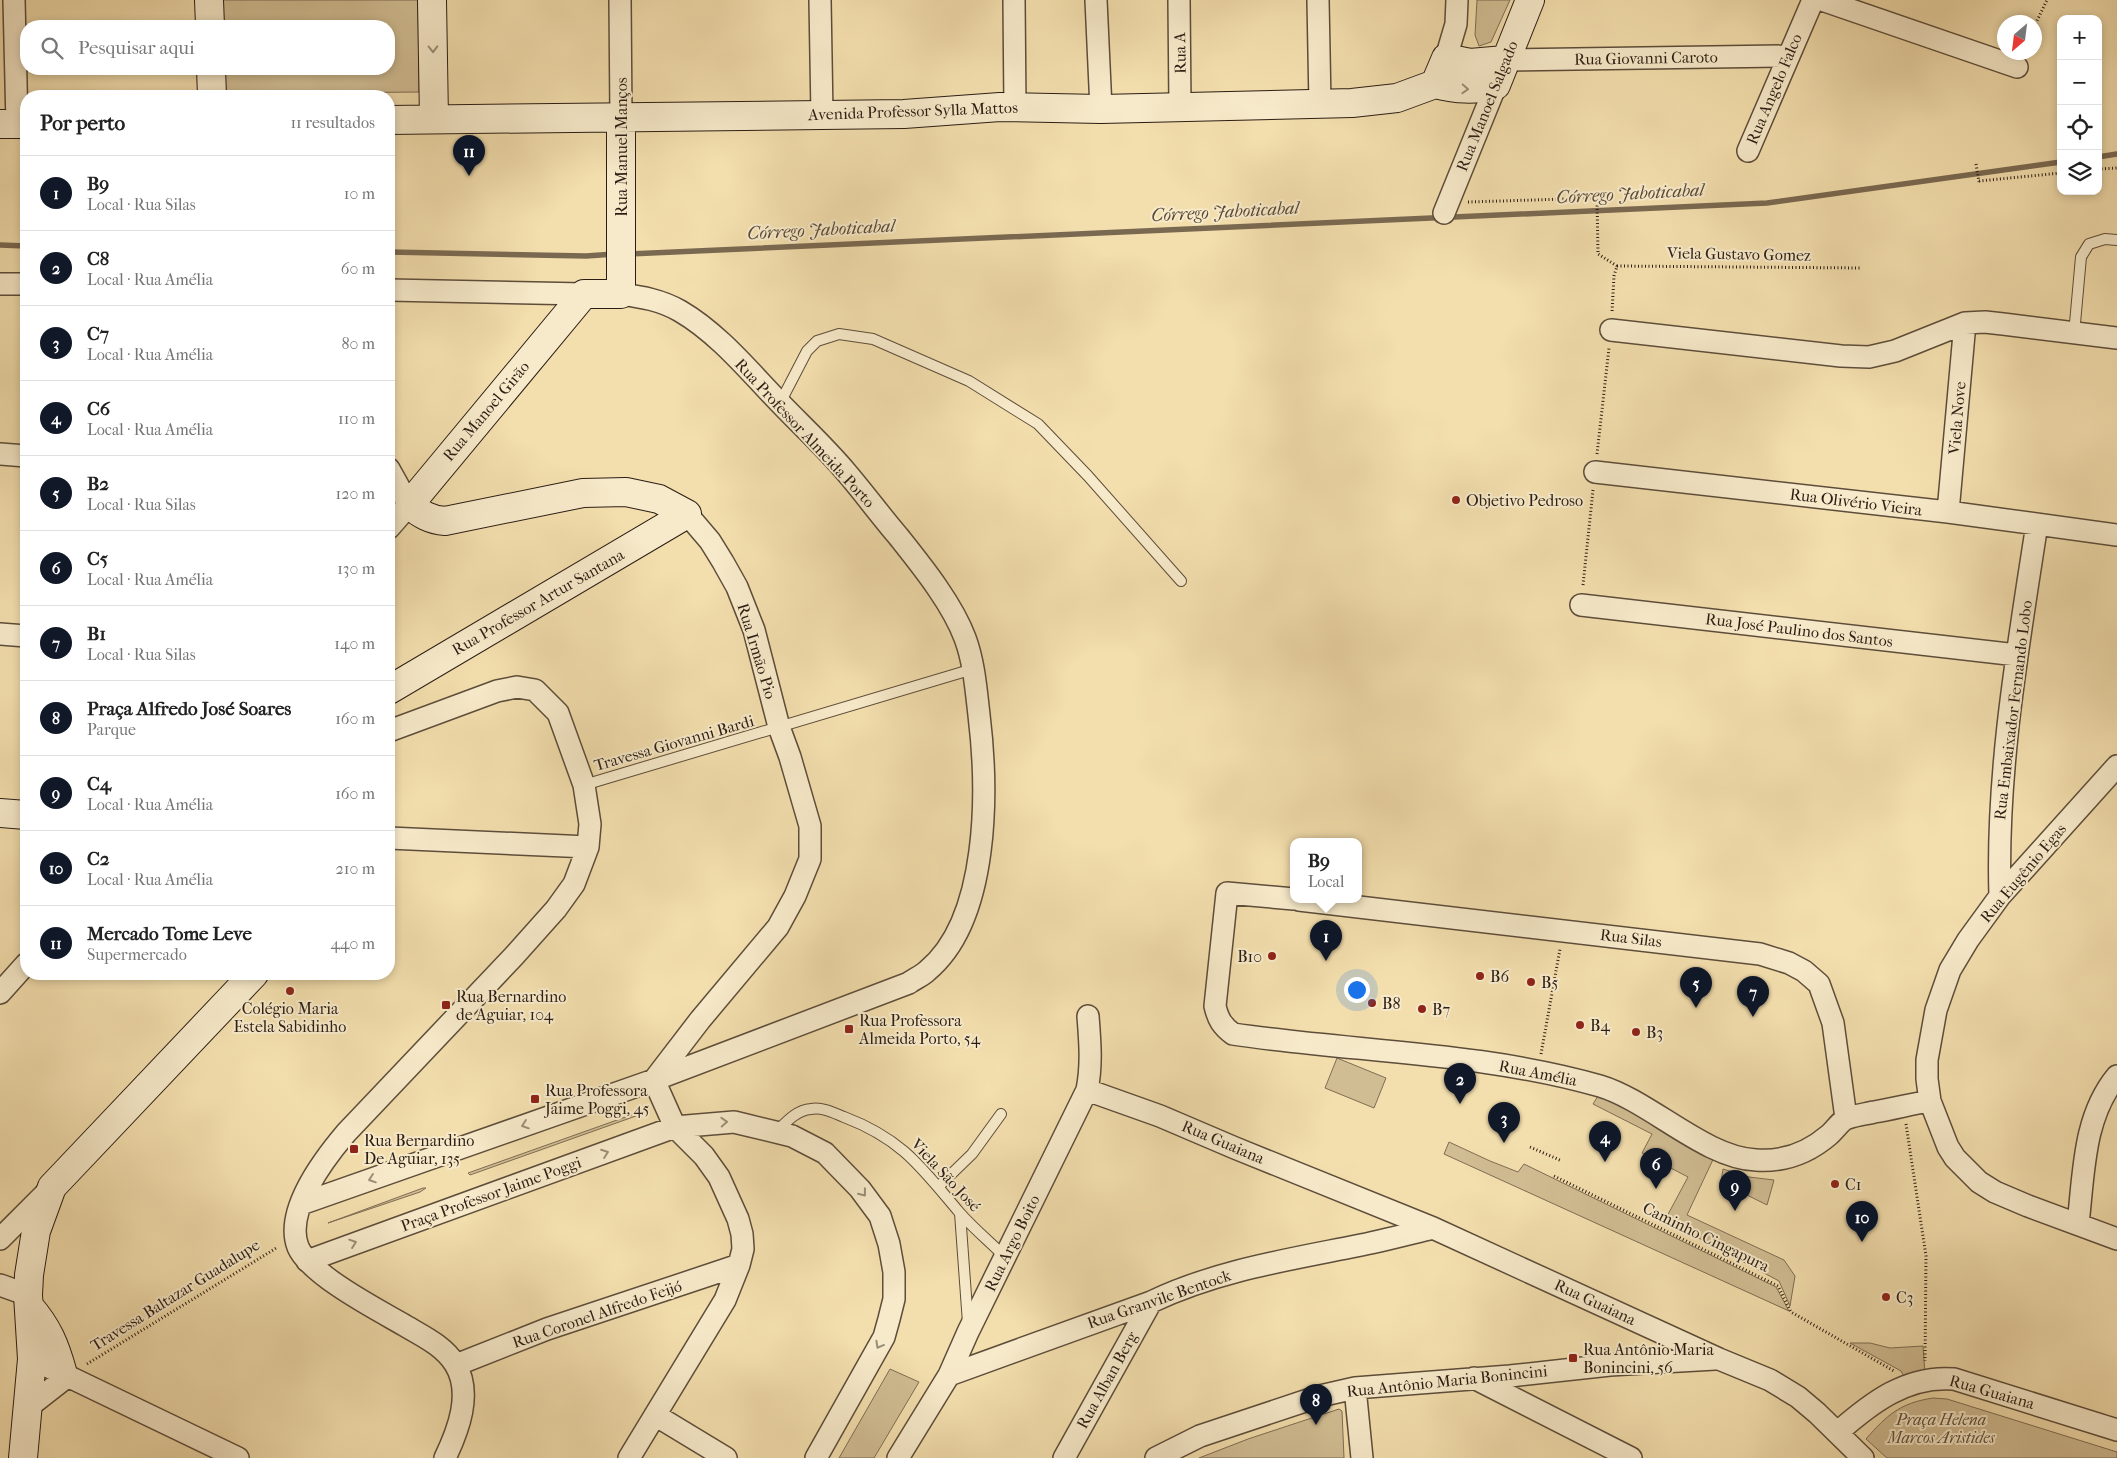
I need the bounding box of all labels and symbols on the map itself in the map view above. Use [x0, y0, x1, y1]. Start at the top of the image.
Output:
north arrow [1997, 15, 2042, 60]
street label: Rua A [1170, 31, 1190, 74]
street label: Rua Angelo Falco [1742, 31, 1806, 147]
street label: Rua Manoel Salgado [1452, 38, 1522, 174]
one-way arrow [428, 45, 438, 53]
street label: Rua Giovanni Caroto [1574, 47, 1718, 69]
street label: Rua Manuel Manços [612, 77, 631, 217]
one-way arrow [1461, 84, 1469, 95]
street label: Avenida Professor Sylla Mattos [807, 98, 1018, 124]
pin: 11 [453, 135, 485, 176]
water label: Córrego Jaboticabal [1556, 180, 1707, 208]
water label: Córrego Jaboticabal [1151, 198, 1302, 226]
water label: Córrego Jaboticabal [747, 216, 898, 244]
street label: Viela Gustavo Gomez [1666, 243, 1811, 265]
street label: Rua Professor Almeida Porto [731, 355, 879, 511]
street label: Rua Manoel Girão [439, 357, 533, 465]
street label: Viela Nove [1944, 381, 1970, 456]
street label: Rua Olivério Vieira [1789, 484, 1924, 520]
place label: Objetivo Pedroso [1466, 491, 1583, 510]
marker: Objetivo Pedroso [1450, 494, 1462, 506]
street label: Rua Professor Artur Santana [449, 545, 628, 659]
street label: Rua Embaixador Fernando Lobo [1990, 599, 2036, 821]
street label: Rua Irmão Pio [733, 601, 781, 701]
street label: Rua José Paulino dos Santos [1704, 609, 1894, 651]
street label: Travessa Giovanni Bardi [592, 711, 756, 775]
street label: Rua Eugênio Egas [1976, 819, 2070, 926]
pin: 1 [1310, 920, 1342, 961]
street label: Rua Silas [1599, 925, 1663, 951]
place label: B10 [1237, 947, 1262, 966]
marker: B10 [1266, 950, 1278, 962]
place label: B6 [1490, 967, 1509, 986]
pin: 5 [1680, 967, 1712, 1008]
marker: B6 [1474, 970, 1486, 982]
place label: B5 [1541, 973, 1558, 992]
marker: B5 [1525, 976, 1537, 988]
pin: 7 [1737, 976, 1769, 1017]
your location [1344, 977, 1370, 1003]
marker: Colégio Maria Estela Sabidinho [284, 985, 296, 997]
place label: Rua Bernardino de Aguiar, 104 [456, 987, 566, 1024]
place label: B8 [1382, 994, 1400, 1013]
marker: B8 [1366, 997, 1378, 1009]
place label: Colégio Maria Estela Sabidinho [234, 999, 346, 1036]
marker: Rua Bernardino de Aguiar, 104 [440, 999, 452, 1011]
place label: B7 [1432, 1000, 1450, 1019]
marker: B7 [1416, 1003, 1428, 1015]
place label: Rua Professora Almeida Porto, 54 [858, 1011, 981, 1048]
place label: B4 [1590, 1016, 1610, 1035]
marker: B4 [1574, 1019, 1586, 1031]
marker: Rua Professora Almeida Porto, 54 [843, 1023, 855, 1035]
place label: B3 [1646, 1023, 1663, 1042]
marker: B3 [1630, 1026, 1642, 1038]
street label: Rua Amélia [1497, 1056, 1579, 1090]
pin: 2 [1444, 1063, 1476, 1104]
place label: Rua Professora Jaime Poggi, 45 [543, 1081, 649, 1118]
marker: Rua Professora Jaime Poggi, 45 [529, 1093, 541, 1105]
pin: 3 [1488, 1102, 1520, 1143]
street label: Rua Guaiana [1179, 1116, 1268, 1168]
one-way arrow [720, 1117, 728, 1127]
one-way arrow [522, 1119, 530, 1129]
pin: 4 [1589, 1121, 1621, 1162]
place label: Rua Bernardino De Aguiar, 135 [364, 1131, 474, 1168]
street label: Viela São José [907, 1134, 985, 1216]
marker: Rua Bernardino De Aguiar, 135 [348, 1143, 360, 1155]
pin: 6 [1640, 1148, 1672, 1189]
one-way arrow [600, 1149, 608, 1159]
street label: Praça Professor Jaime Poggi [398, 1152, 584, 1236]
pin: 9 [1719, 1170, 1751, 1211]
one-way arrow [368, 1173, 377, 1183]
place label: C1 [1845, 1175, 1861, 1194]
marker: C1 [1829, 1178, 1841, 1190]
one-way arrow [857, 1187, 866, 1197]
street label: Rua Argo Boito [980, 1192, 1044, 1294]
street label: Caminho Cingapura [1640, 1198, 1773, 1276]
pin: 10 [1846, 1201, 1878, 1242]
street label: Travessa Baltazar Guadalupe [87, 1235, 263, 1355]
one-way arrow [348, 1239, 357, 1249]
street label: Rua Granvile Bentock [1085, 1265, 1234, 1333]
street label: Rua Guaiana [1551, 1275, 1639, 1329]
street label: Rua Coronel Alfredo Feijó [510, 1276, 684, 1352]
place label: C3 [1896, 1288, 1913, 1307]
marker: C3 [1880, 1291, 1892, 1303]
street label: Rua Alban Berg [1073, 1328, 1142, 1432]
one-way arrow [875, 1340, 885, 1349]
place label: Rua Antônio Maria Bonincini, 56 [1583, 1340, 1715, 1377]
marker: Rua Antônio Maria Bonincini, 56 [1567, 1352, 1579, 1364]
street label: Rua Antônio Maria Bonincini [1346, 1361, 1549, 1401]
street label: Rua Guaiana [1947, 1371, 2037, 1413]
pin: 8 [1300, 1384, 1332, 1425]
park label: Praça Helena Marcos Aristides [1886, 1410, 1996, 1447]

